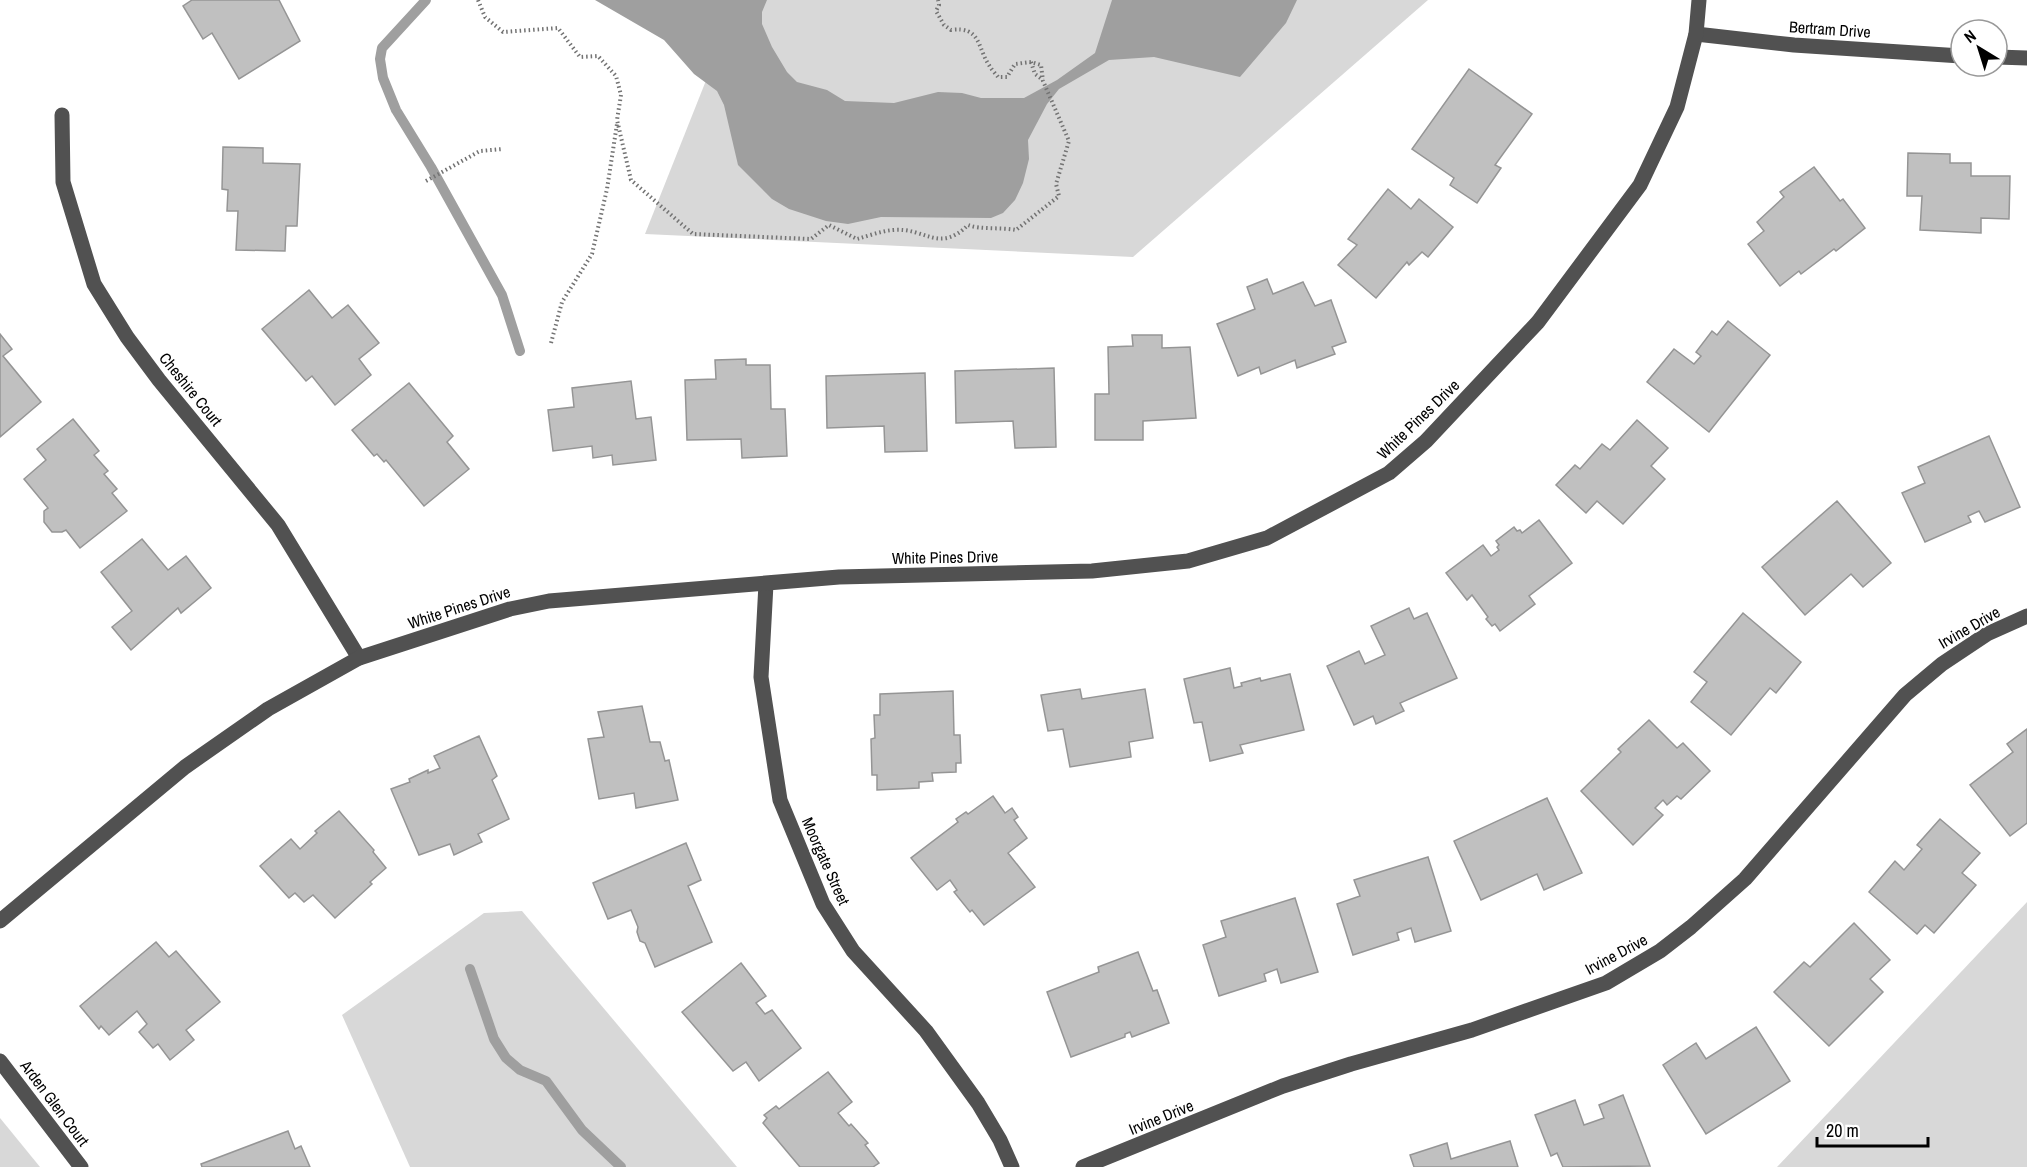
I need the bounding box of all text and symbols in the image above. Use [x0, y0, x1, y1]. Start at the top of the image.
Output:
street label: Bertram Drive [1789, 15, 1871, 43]
north arrow [1949, 18, 2009, 78]
text: N [1959, 25, 1980, 48]
street label: Cheshire Court [154, 348, 228, 431]
street label: White Pines Drive [1372, 374, 1464, 464]
street label: White Pines Drive [892, 545, 998, 569]
street label: White Pines Drive [405, 580, 513, 634]
street label: Irvine Drive [1934, 601, 2004, 653]
street label: Moorgate Street [797, 814, 855, 909]
street label: Irvine Drive [1581, 928, 1651, 980]
street label: Arden Glen Court [15, 1055, 95, 1151]
street label: Irvine Drive [1125, 1094, 1197, 1140]
scale bar [1817, 1110, 1928, 1148]
text: 20 m [1826, 1118, 1859, 1143]

